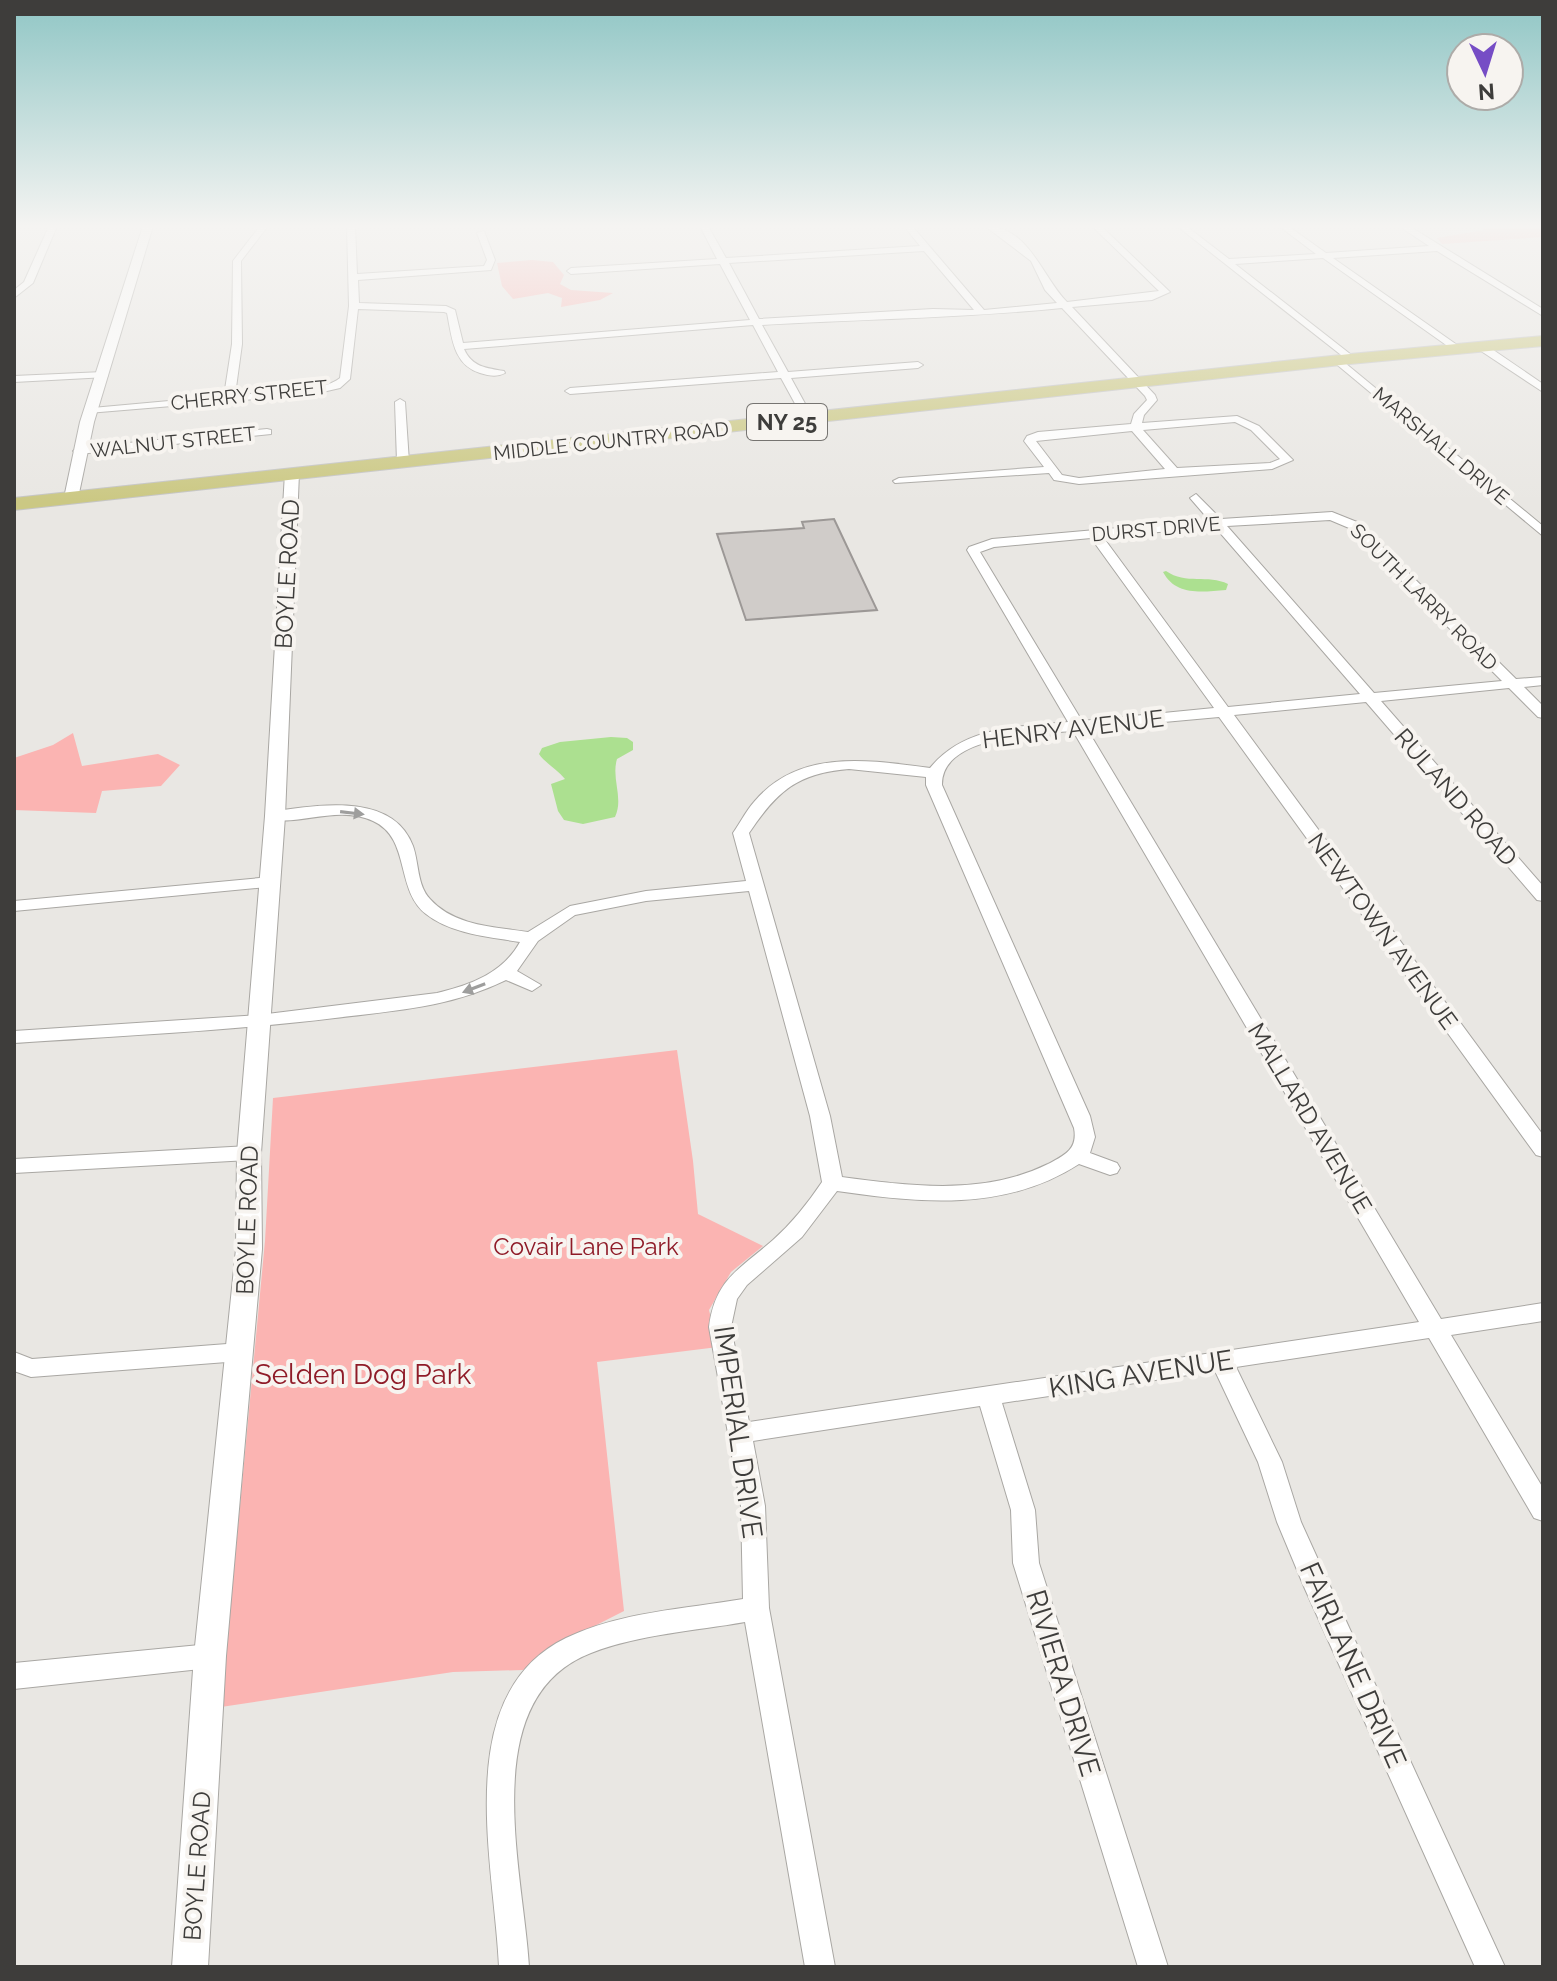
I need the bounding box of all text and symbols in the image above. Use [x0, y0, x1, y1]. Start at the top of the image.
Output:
north arrow [1445, 32, 1525, 112]
text: N [1477, 78, 1496, 106]
street label: CHERRY STREET [169, 375, 329, 415]
street label: MARSHALL DRIVE [1368, 382, 1514, 510]
road number: NY 25 [747, 404, 827, 440]
street label: MIDDLE COUNTRY ROAD [492, 417, 730, 465]
street label: WALNUT STREET [89, 421, 257, 463]
street label: BOYLE ROAD [269, 498, 305, 650]
street label: DURST DRIVE [1091, 511, 1221, 547]
street label: SOUTH LARRY ROAD [1346, 519, 1502, 675]
street label: HENRY AVENUE [980, 703, 1166, 755]
street label: RULAND ROAD [1389, 722, 1523, 872]
one-way arrow [340, 806, 365, 819]
street label: NEWTOWN AVENUE [1302, 827, 1464, 1035]
one-way arrow [462, 982, 486, 995]
street label: MALLARD AVENUE [1242, 1018, 1378, 1218]
street label: BOYLE ROAD [230, 1145, 264, 1295]
park label: Covair Lane Park [493, 1232, 679, 1261]
street label: IMPERIAL DRIVE [707, 1324, 769, 1540]
street label: KING AVENUE [1047, 1343, 1235, 1405]
park label: Selden Dog Park [255, 1358, 471, 1391]
street label: FAIRLANE DRIVE [1293, 1557, 1413, 1773]
street label: RIVIERA DRIVE [1019, 1586, 1107, 1780]
street label: BOYLE ROAD [177, 1790, 217, 1942]

